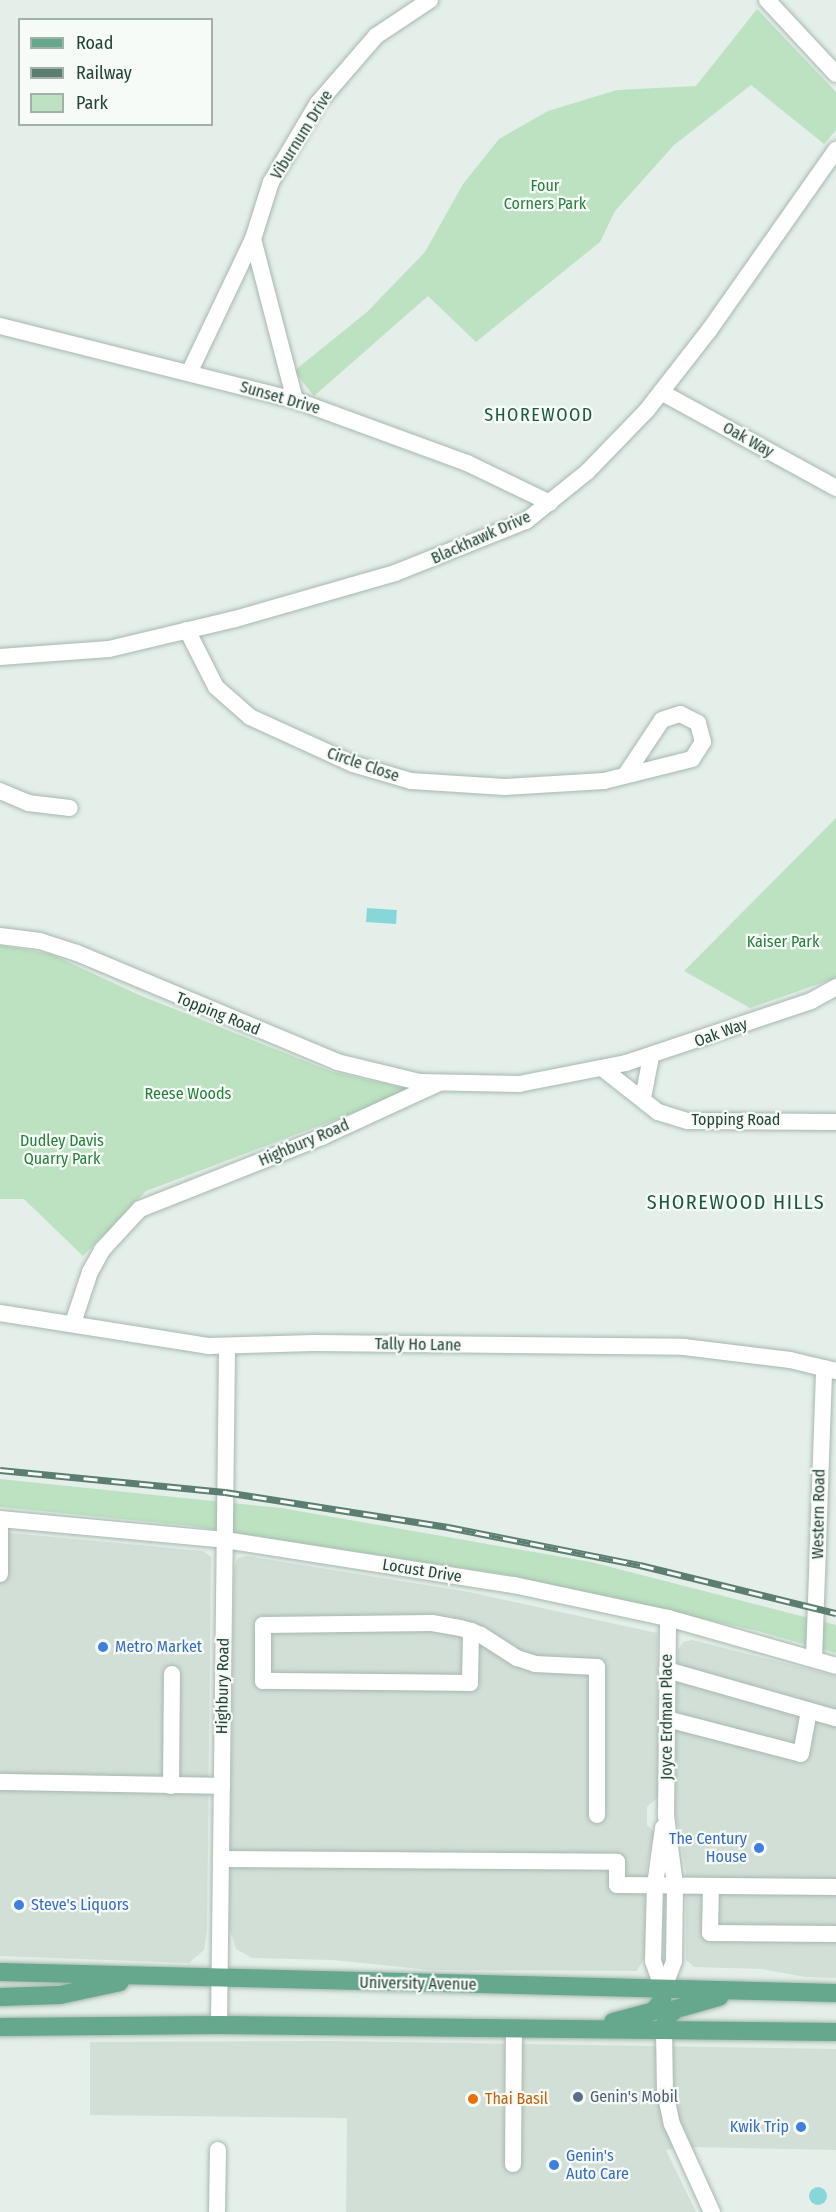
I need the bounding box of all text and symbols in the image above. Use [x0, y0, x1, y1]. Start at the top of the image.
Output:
legend [18, 18, 213, 126]
text: Road [76, 32, 113, 54]
text: Railway [76, 62, 132, 84]
street label: Viburnum Drive [267, 87, 337, 183]
text: Park [76, 92, 108, 114]
park label: Four Corners Park [504, 176, 586, 214]
street label: Sunset Drive [238, 377, 322, 419]
district label: SHOREWOOD [484, 404, 594, 426]
street label: Oak Way [719, 418, 777, 462]
street label: Blackhawk Drive [428, 508, 534, 568]
street label: Circle Close [324, 744, 402, 786]
park label: Kaiser Park [747, 932, 819, 952]
street label: Topping Road [173, 988, 263, 1040]
street label: Oak Way [692, 1015, 750, 1051]
park label: Reese Woods [145, 1084, 231, 1104]
street label: Topping Road [692, 1110, 780, 1130]
street label: Highbury Road [256, 1115, 352, 1171]
park label: Dudley Davis Quarry Park [20, 1131, 104, 1169]
district label: SHOREWOOD HILLS [647, 1190, 825, 1214]
street label: Tally Ho Lane [375, 1335, 461, 1355]
street label: Western Road [809, 1469, 829, 1559]
street label: Locust Drive [381, 1555, 463, 1587]
place label: Metro Market [115, 1637, 202, 1657]
street label: Highbury Road [213, 1638, 233, 1734]
marker: Metro Market [96, 1640, 110, 1654]
street label: Joyce Erdman Place [657, 1654, 677, 1780]
place label: The Century House [669, 1829, 747, 1867]
marker: The Century House [752, 1841, 766, 1855]
place label: Steve's Liquors [31, 1895, 129, 1915]
marker: Steve's Liquors [12, 1898, 26, 1912]
street label: University Avenue [359, 1973, 477, 1995]
place label: Genin's Mobil [590, 2087, 678, 2107]
place label: Thai Basil [485, 2089, 548, 2109]
marker: Genin's Mobil [571, 2090, 585, 2104]
marker: Thai Basil [466, 2092, 480, 2106]
place label: Kwik Trip [730, 2117, 789, 2137]
marker: Kwik Trip [794, 2120, 808, 2134]
place label: Genin's Auto Care [566, 2146, 629, 2184]
marker: Genin's Auto Care [547, 2158, 561, 2172]

